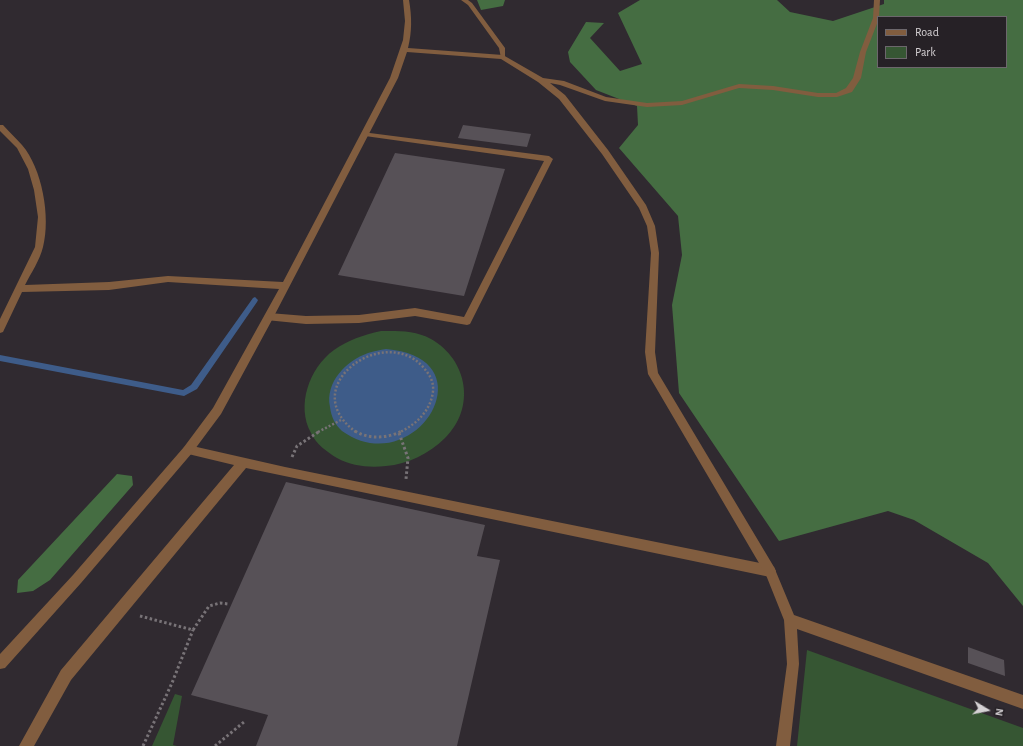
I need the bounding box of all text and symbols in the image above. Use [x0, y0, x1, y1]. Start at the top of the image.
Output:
legend [877, 16, 1007, 68]
text: Road [915, 26, 939, 38]
text: Park [915, 46, 936, 58]
north arrow [967, 690, 1007, 730]
text: N [993, 707, 1005, 717]

